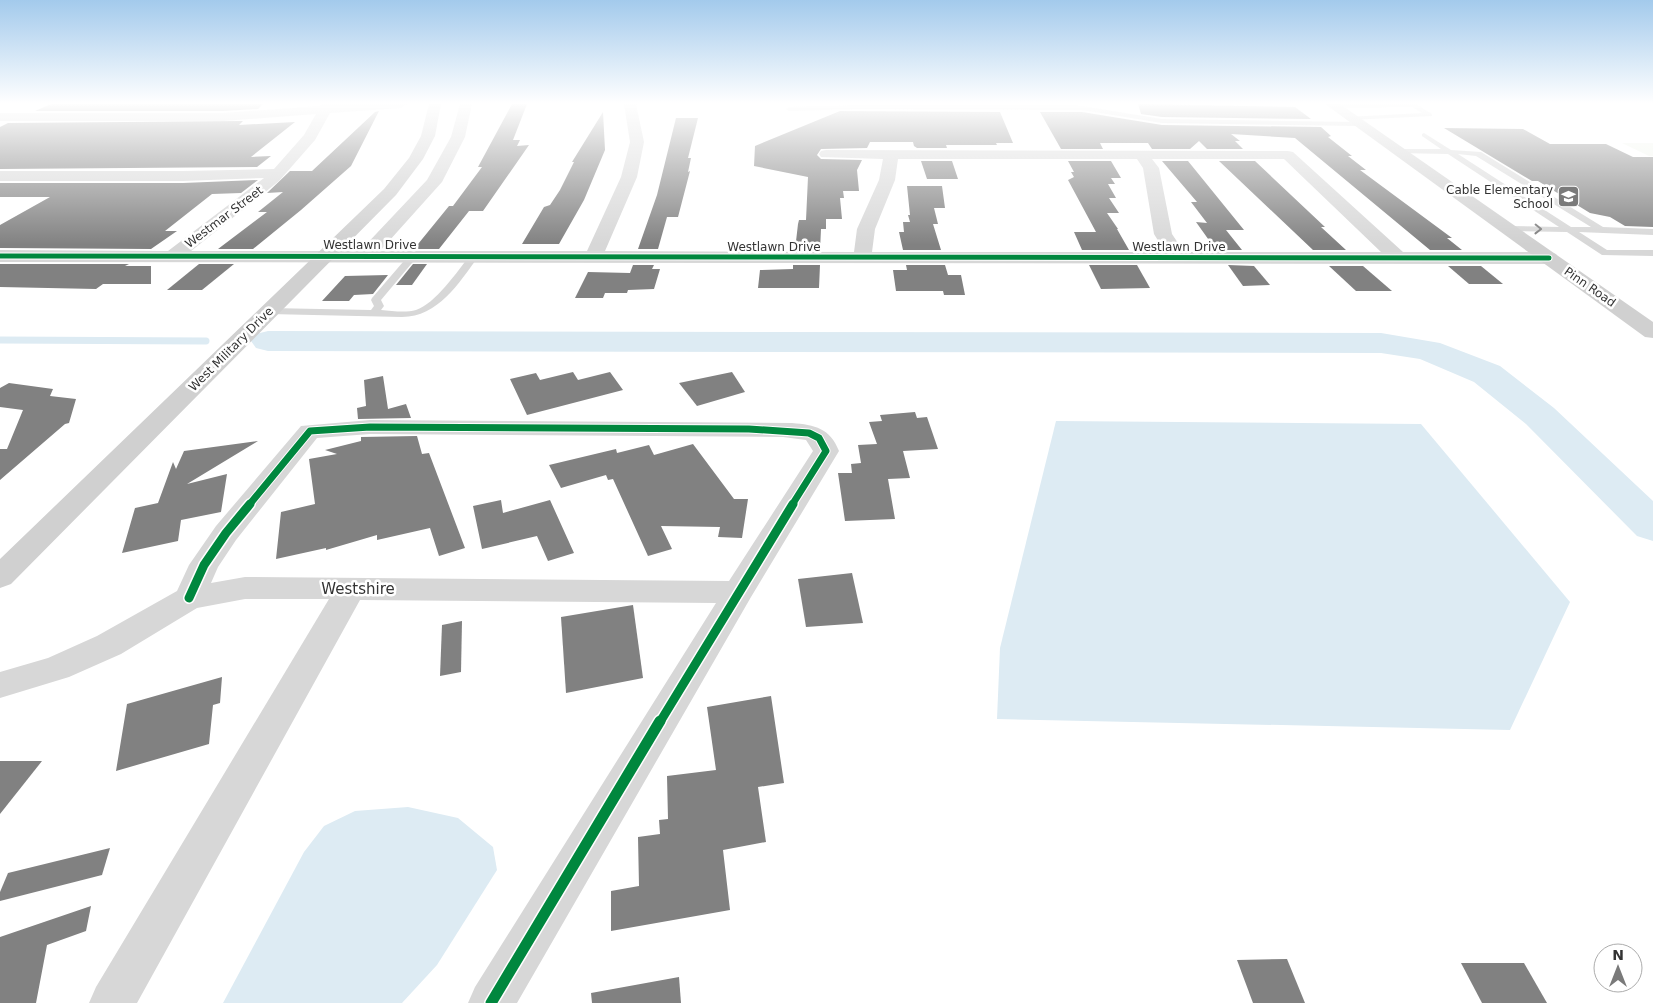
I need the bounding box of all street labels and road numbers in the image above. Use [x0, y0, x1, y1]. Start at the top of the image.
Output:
street label: Westmar Street [182, 183, 266, 251]
street label: Westlawn Drive [323, 238, 417, 252]
street label: Westlawn Drive [727, 240, 821, 254]
street label: Westlawn Drive [1132, 240, 1226, 254]
street label: Pinn Road [1562, 264, 1618, 310]
street label: West Military Drive [186, 304, 276, 394]
street label: Westshire [321, 580, 395, 598]

